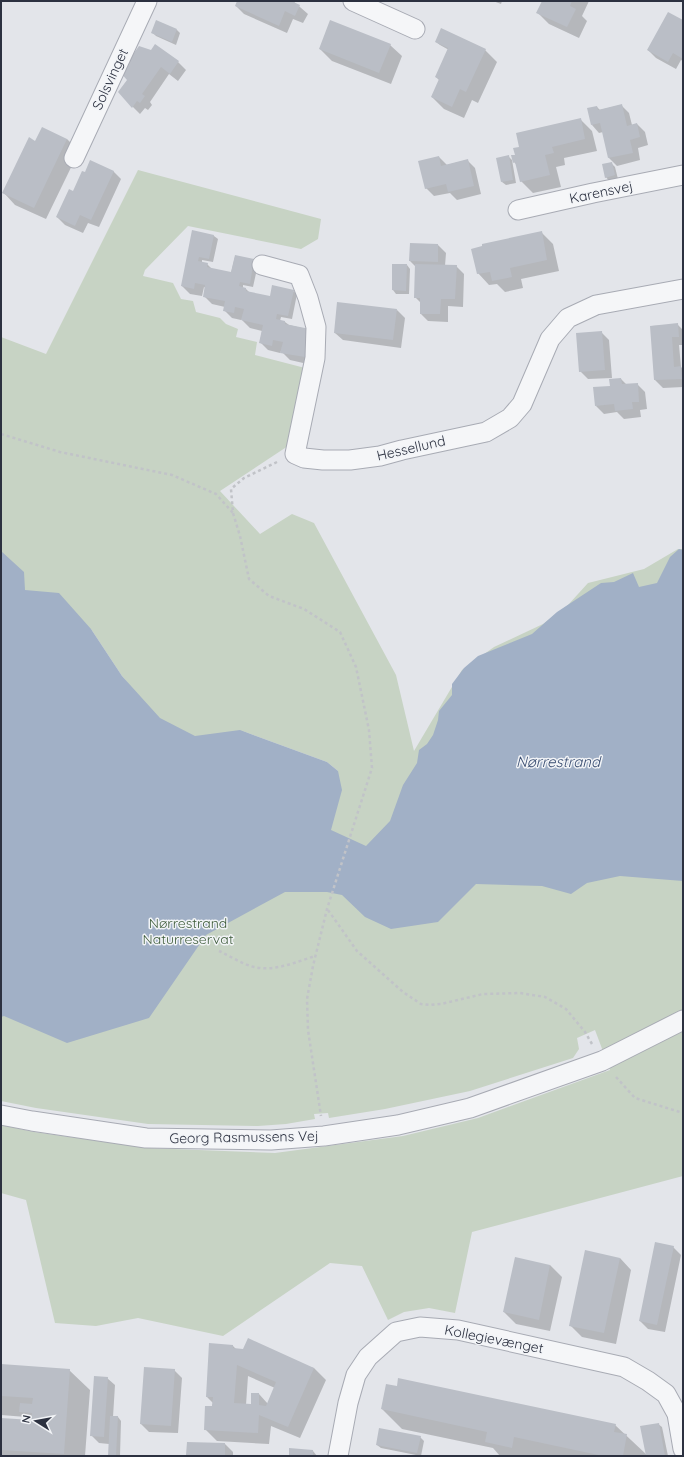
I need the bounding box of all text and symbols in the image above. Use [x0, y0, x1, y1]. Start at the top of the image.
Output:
street label: Solsvinget [88, 45, 132, 113]
street label: Karensvej [568, 176, 634, 208]
street label: Hessellund [375, 431, 447, 465]
water label: Nørrestrand [516, 752, 602, 771]
park label: Nørrestrand Naturreservat [143, 914, 234, 948]
street label: Georg Rasmussens Vej [169, 1127, 319, 1147]
street label: Kollegievænget [443, 1321, 545, 1357]
north arrow [16, 1401, 56, 1441]
text: N [19, 1414, 34, 1424]

